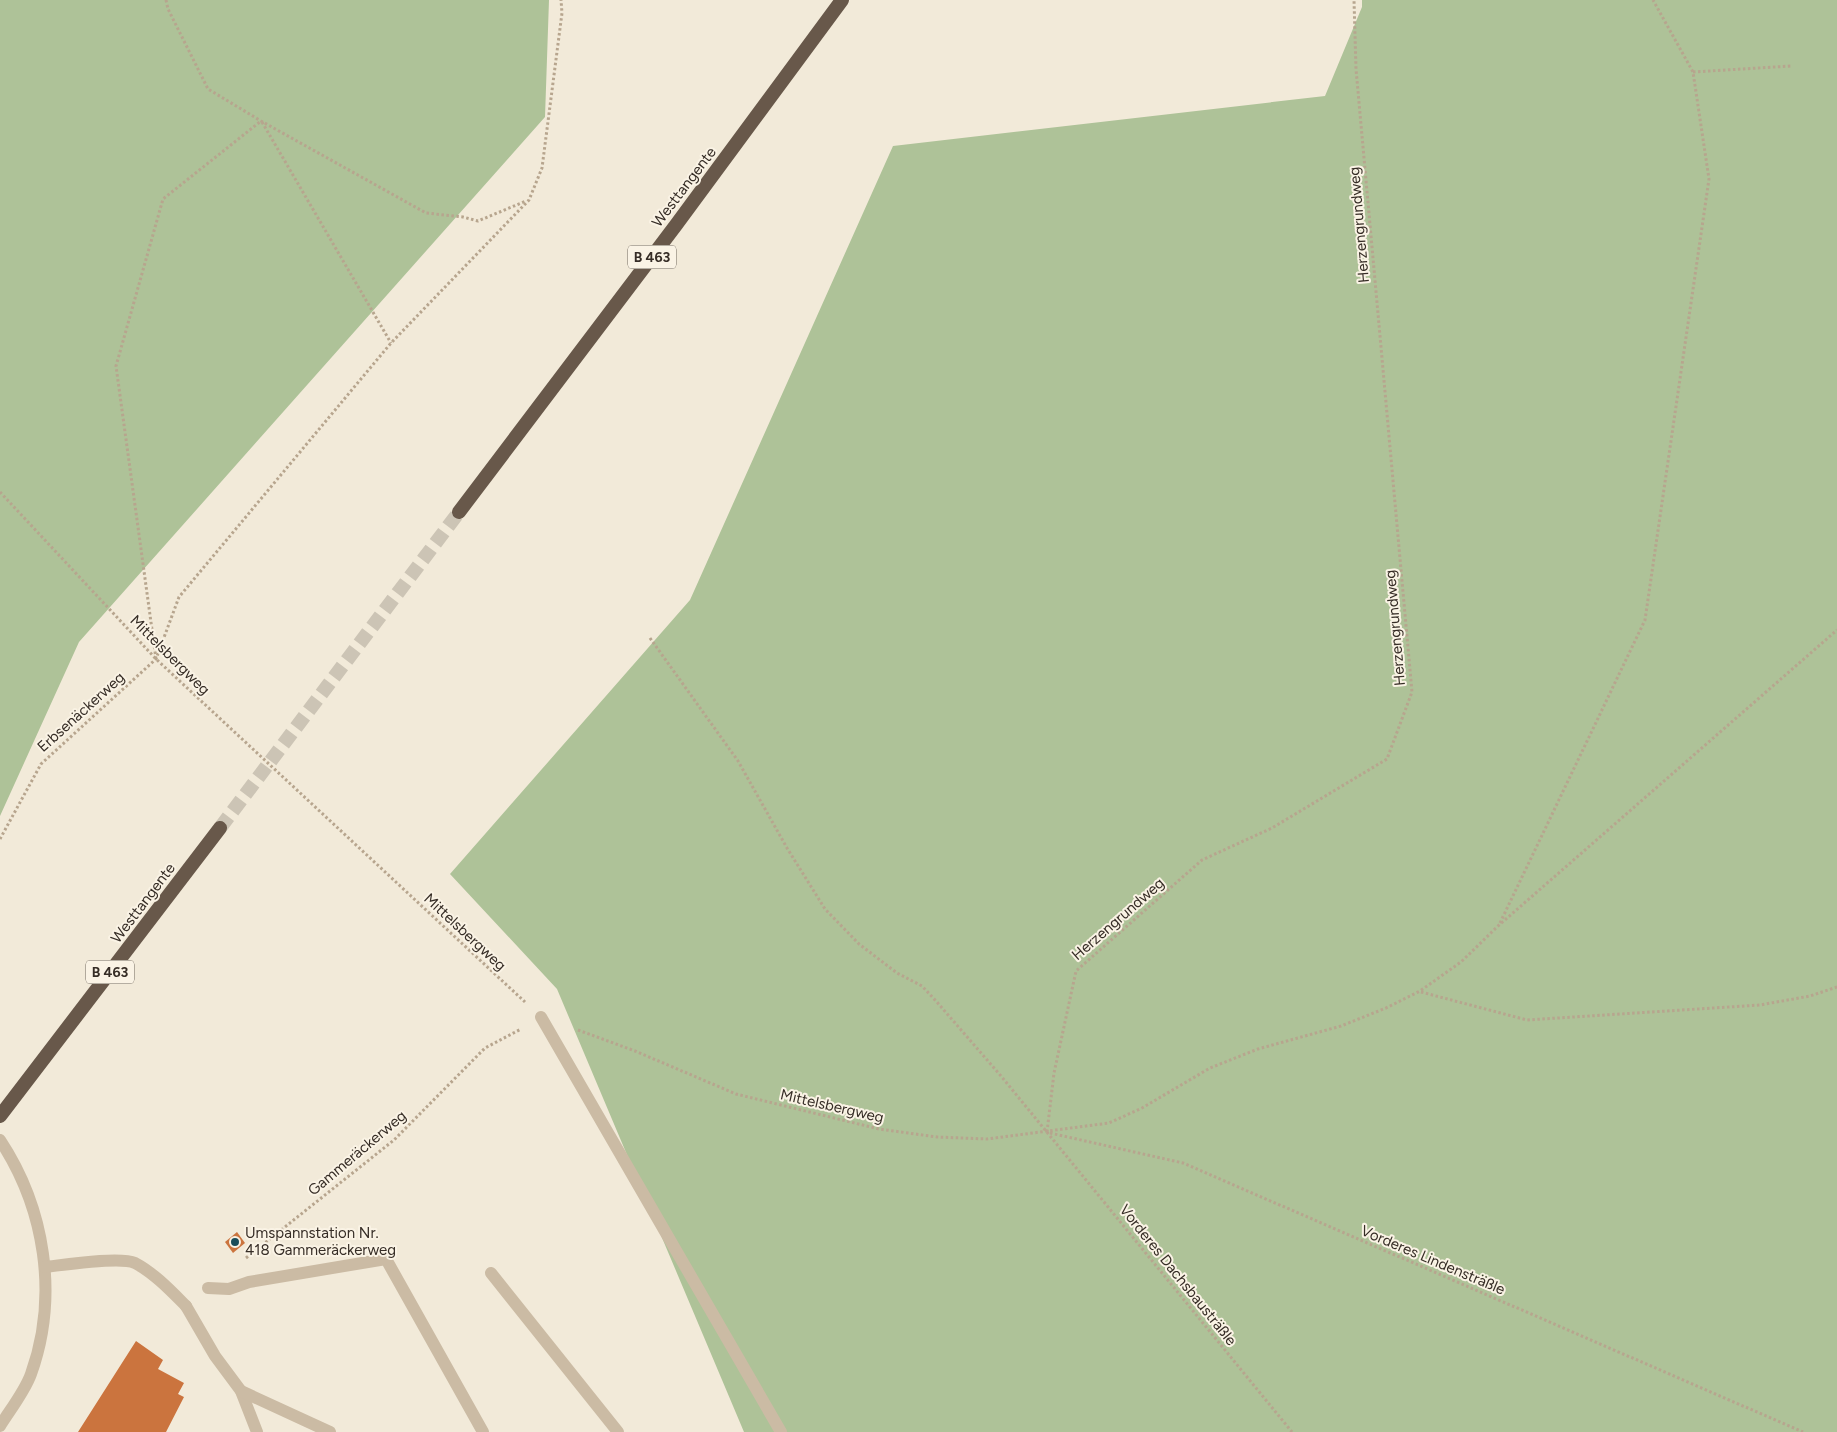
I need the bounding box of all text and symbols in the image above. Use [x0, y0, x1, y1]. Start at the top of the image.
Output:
street label: Westtangente [648, 143, 720, 231]
street label: Herzengrundweg [1345, 166, 1373, 284]
road number: B 463 [628, 246, 676, 268]
street label: Herzengrundweg [1381, 569, 1409, 687]
street label: Mittelsbergweg [126, 611, 214, 699]
street label: Erbsenäckerweg [34, 668, 128, 756]
street label: Westtangente [107, 859, 179, 947]
street label: Herzengrundweg [1068, 874, 1168, 964]
street label: Mittelsbergweg [420, 889, 510, 975]
road number: B 463 [86, 960, 134, 984]
street label: Mittelsbergweg [779, 1085, 885, 1127]
street label: Gammeräckerweg [304, 1107, 410, 1199]
street label: Vorderes Dachsbausträßle [1116, 1201, 1240, 1349]
street label: Vorderes Lindensträßle [1358, 1221, 1508, 1299]
place label: Umspannstation Nr. 418 Gammeräckerweg [245, 1224, 396, 1259]
marker: Umspannstation Nr. 418 Gammeräckerweg [229, 1236, 241, 1248]

